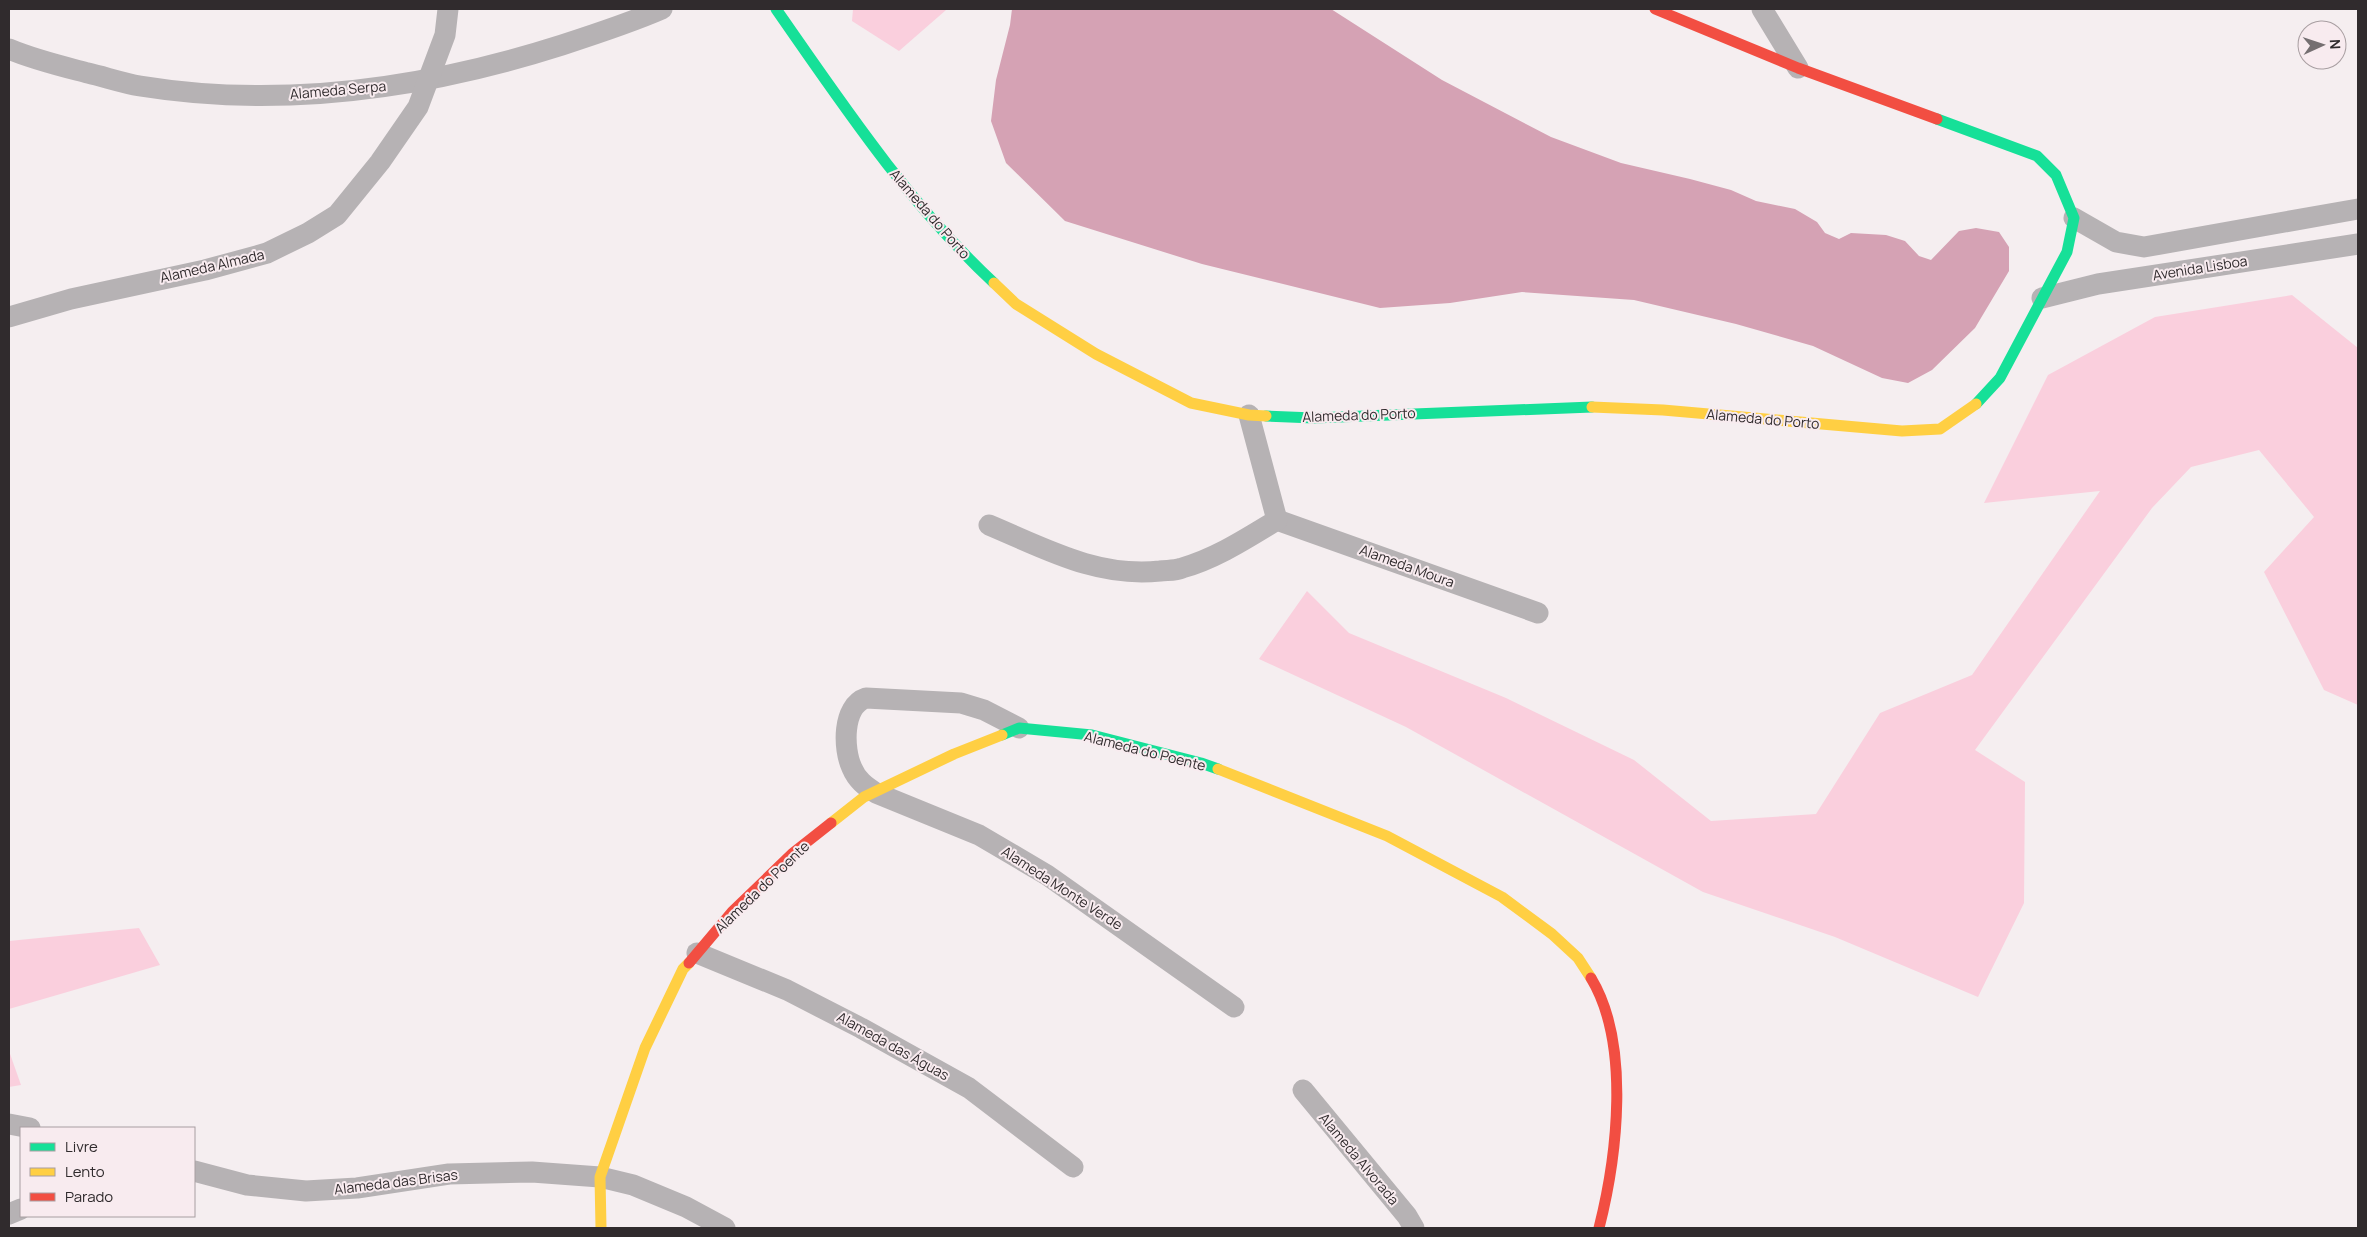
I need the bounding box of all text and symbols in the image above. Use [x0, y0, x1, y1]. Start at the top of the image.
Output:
north arrow [2297, 20, 2347, 70]
text: N [2326, 39, 2345, 50]
street label: Alameda Serpa [289, 76, 387, 103]
street label: Alameda do Porto [886, 165, 975, 263]
street label: Alameda Almada [158, 244, 266, 287]
street label: Avenida Lisboa [2151, 251, 2249, 284]
street label: Alameda do Porto [1302, 403, 1416, 426]
street label: Alameda do Porto [1706, 404, 1820, 433]
street label: Alameda Moura [1357, 540, 1457, 592]
street label: Alameda do Poente [1082, 726, 1208, 775]
street label: Alameda do Poente [710, 837, 813, 937]
street label: Alameda Monte Verde [998, 841, 1126, 934]
street label: Alameda das Águas [834, 1007, 953, 1084]
street label: Alameda Alvorada [1315, 1109, 1404, 1209]
legend [20, 1127, 195, 1217]
text: Livre [65, 1136, 98, 1157]
text: Lento [65, 1161, 105, 1182]
street label: Alameda das Brisas [333, 1164, 459, 1199]
text: Parado [65, 1186, 113, 1207]

